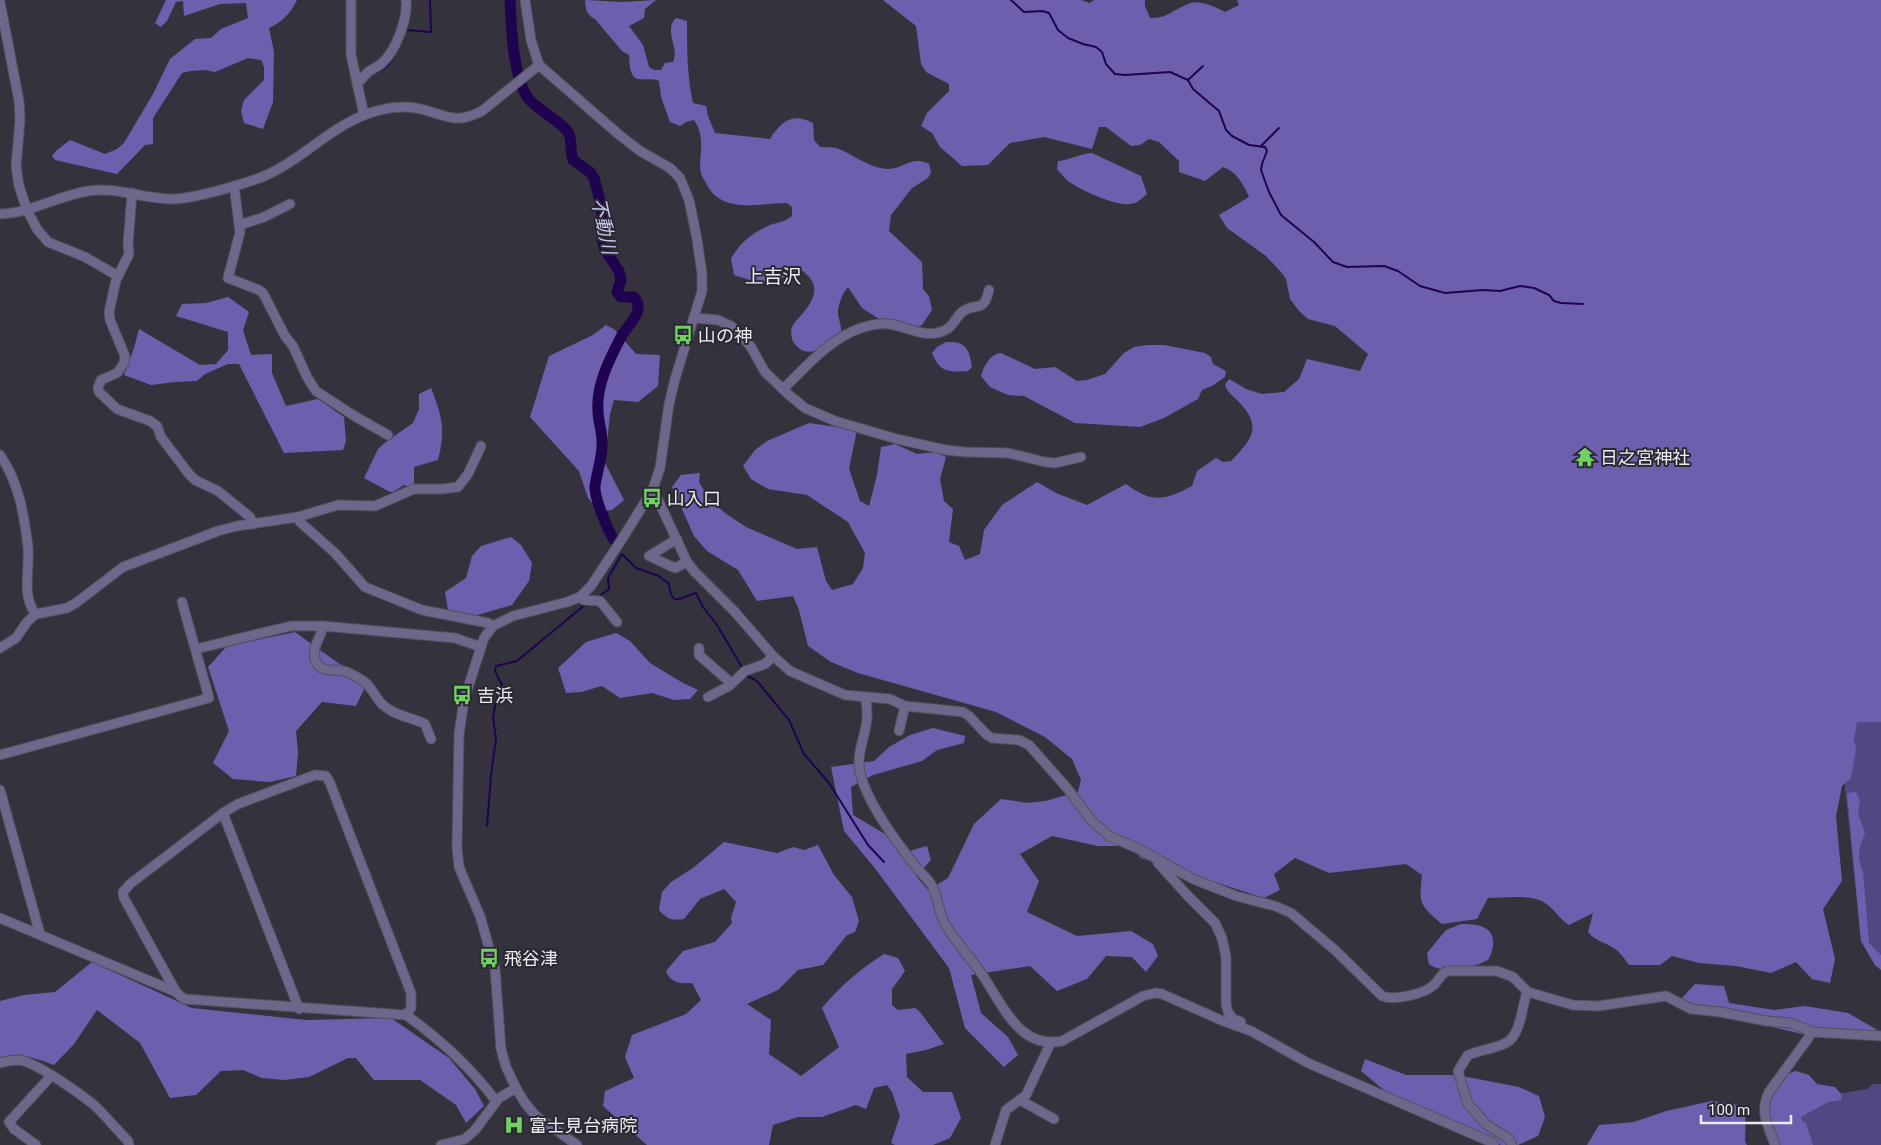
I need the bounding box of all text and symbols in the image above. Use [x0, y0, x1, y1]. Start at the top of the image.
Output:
water label: 不動川 [587, 196, 622, 258]
district label: 上吉沢 [744, 265, 802, 288]
bus stop icon: 山の神 [672, 324, 694, 346]
place label: 山の神 [698, 325, 752, 346]
temple icon: 日之宮神社 [1574, 446, 1596, 468]
place label: 日之宮神社 [1600, 447, 1690, 468]
bus stop icon: 山入口 [641, 487, 663, 509]
place label: 山入口 [667, 488, 721, 509]
bus stop icon: 吉浜 [451, 684, 473, 706]
place label: 吉浜 [477, 685, 513, 706]
bus stop icon: 飛谷津 [478, 947, 500, 969]
place label: 飛谷津 [504, 948, 558, 969]
scale bar [1701, 1092, 1791, 1124]
text: 100 m [1708, 1101, 1750, 1119]
hospital icon: 富士見台病院 [503, 1114, 525, 1136]
place label: 富士見台病院 [529, 1115, 637, 1136]

